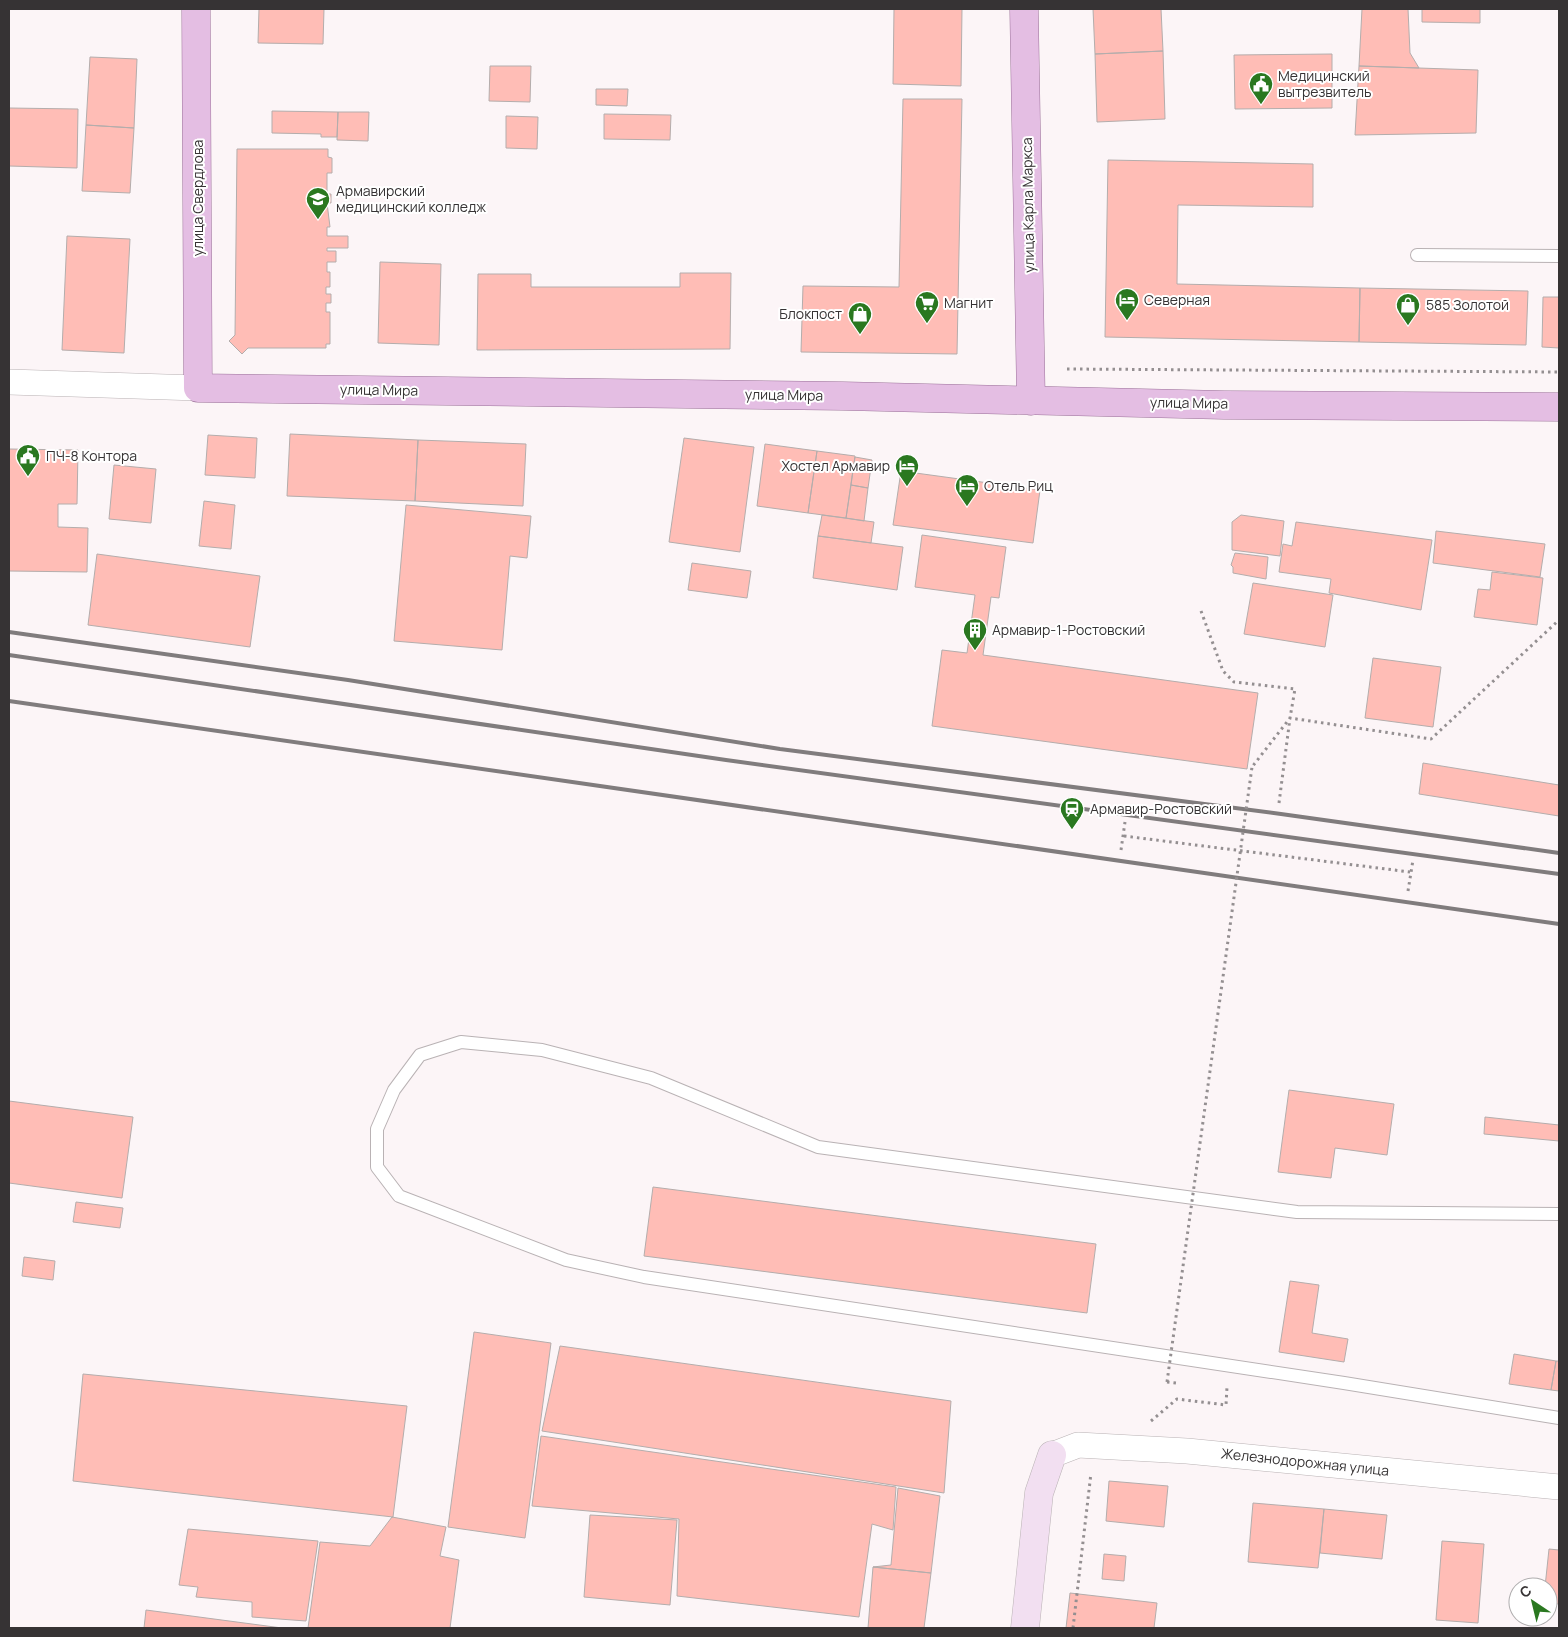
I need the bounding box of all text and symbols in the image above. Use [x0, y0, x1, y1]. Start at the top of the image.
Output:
place label: Медицинский вытрезвитель [1278, 66, 1372, 101]
public building icon: Медицинский вытрезвитель [1248, 71, 1274, 105]
street label: улица Карла Маркса [1017, 137, 1038, 273]
street label: улица Свердлова [188, 140, 207, 256]
place label: Армавирский медицинский колледж [336, 181, 486, 216]
school or university icon: Армавирский медицинский колледж [305, 186, 331, 220]
hotel icon: Северная [1114, 287, 1140, 321]
supermarket icon: Магнит [914, 290, 940, 324]
place label: Северная [1144, 290, 1210, 309]
shop icon: 585 Золотой [1395, 292, 1421, 326]
place label: Магнит [944, 293, 993, 312]
place label: 585 Золотой [1426, 295, 1509, 314]
shop icon: Блокпост [847, 301, 873, 335]
place label: Блокпост [779, 304, 842, 323]
street label: улица Мира [340, 379, 418, 400]
street label: улица Мира [745, 384, 823, 405]
street label: улица Мира [1150, 392, 1228, 413]
public building icon: ПЧ-8 Контора [15, 443, 41, 477]
place label: ПЧ-8 Контора [46, 446, 137, 465]
hotel icon: Хостел Армавир [894, 453, 920, 487]
place label: Хостел Армавир [781, 456, 890, 475]
hotel icon: Отель Риц [954, 473, 980, 507]
place label: Отель Риц [984, 476, 1053, 495]
building icon: Армавир-1-Ростовский [962, 617, 988, 651]
place label: Армавир-1-Ростовский [992, 620, 1145, 639]
station icon: Армавир-Ростовский [1059, 796, 1085, 830]
place label: Армавир-Ростовский [1090, 799, 1232, 818]
street label: Железнодорожная улица [1220, 1443, 1390, 1480]
north arrow [1508, 1577, 1558, 1627]
text: С [1516, 1580, 1535, 1602]

